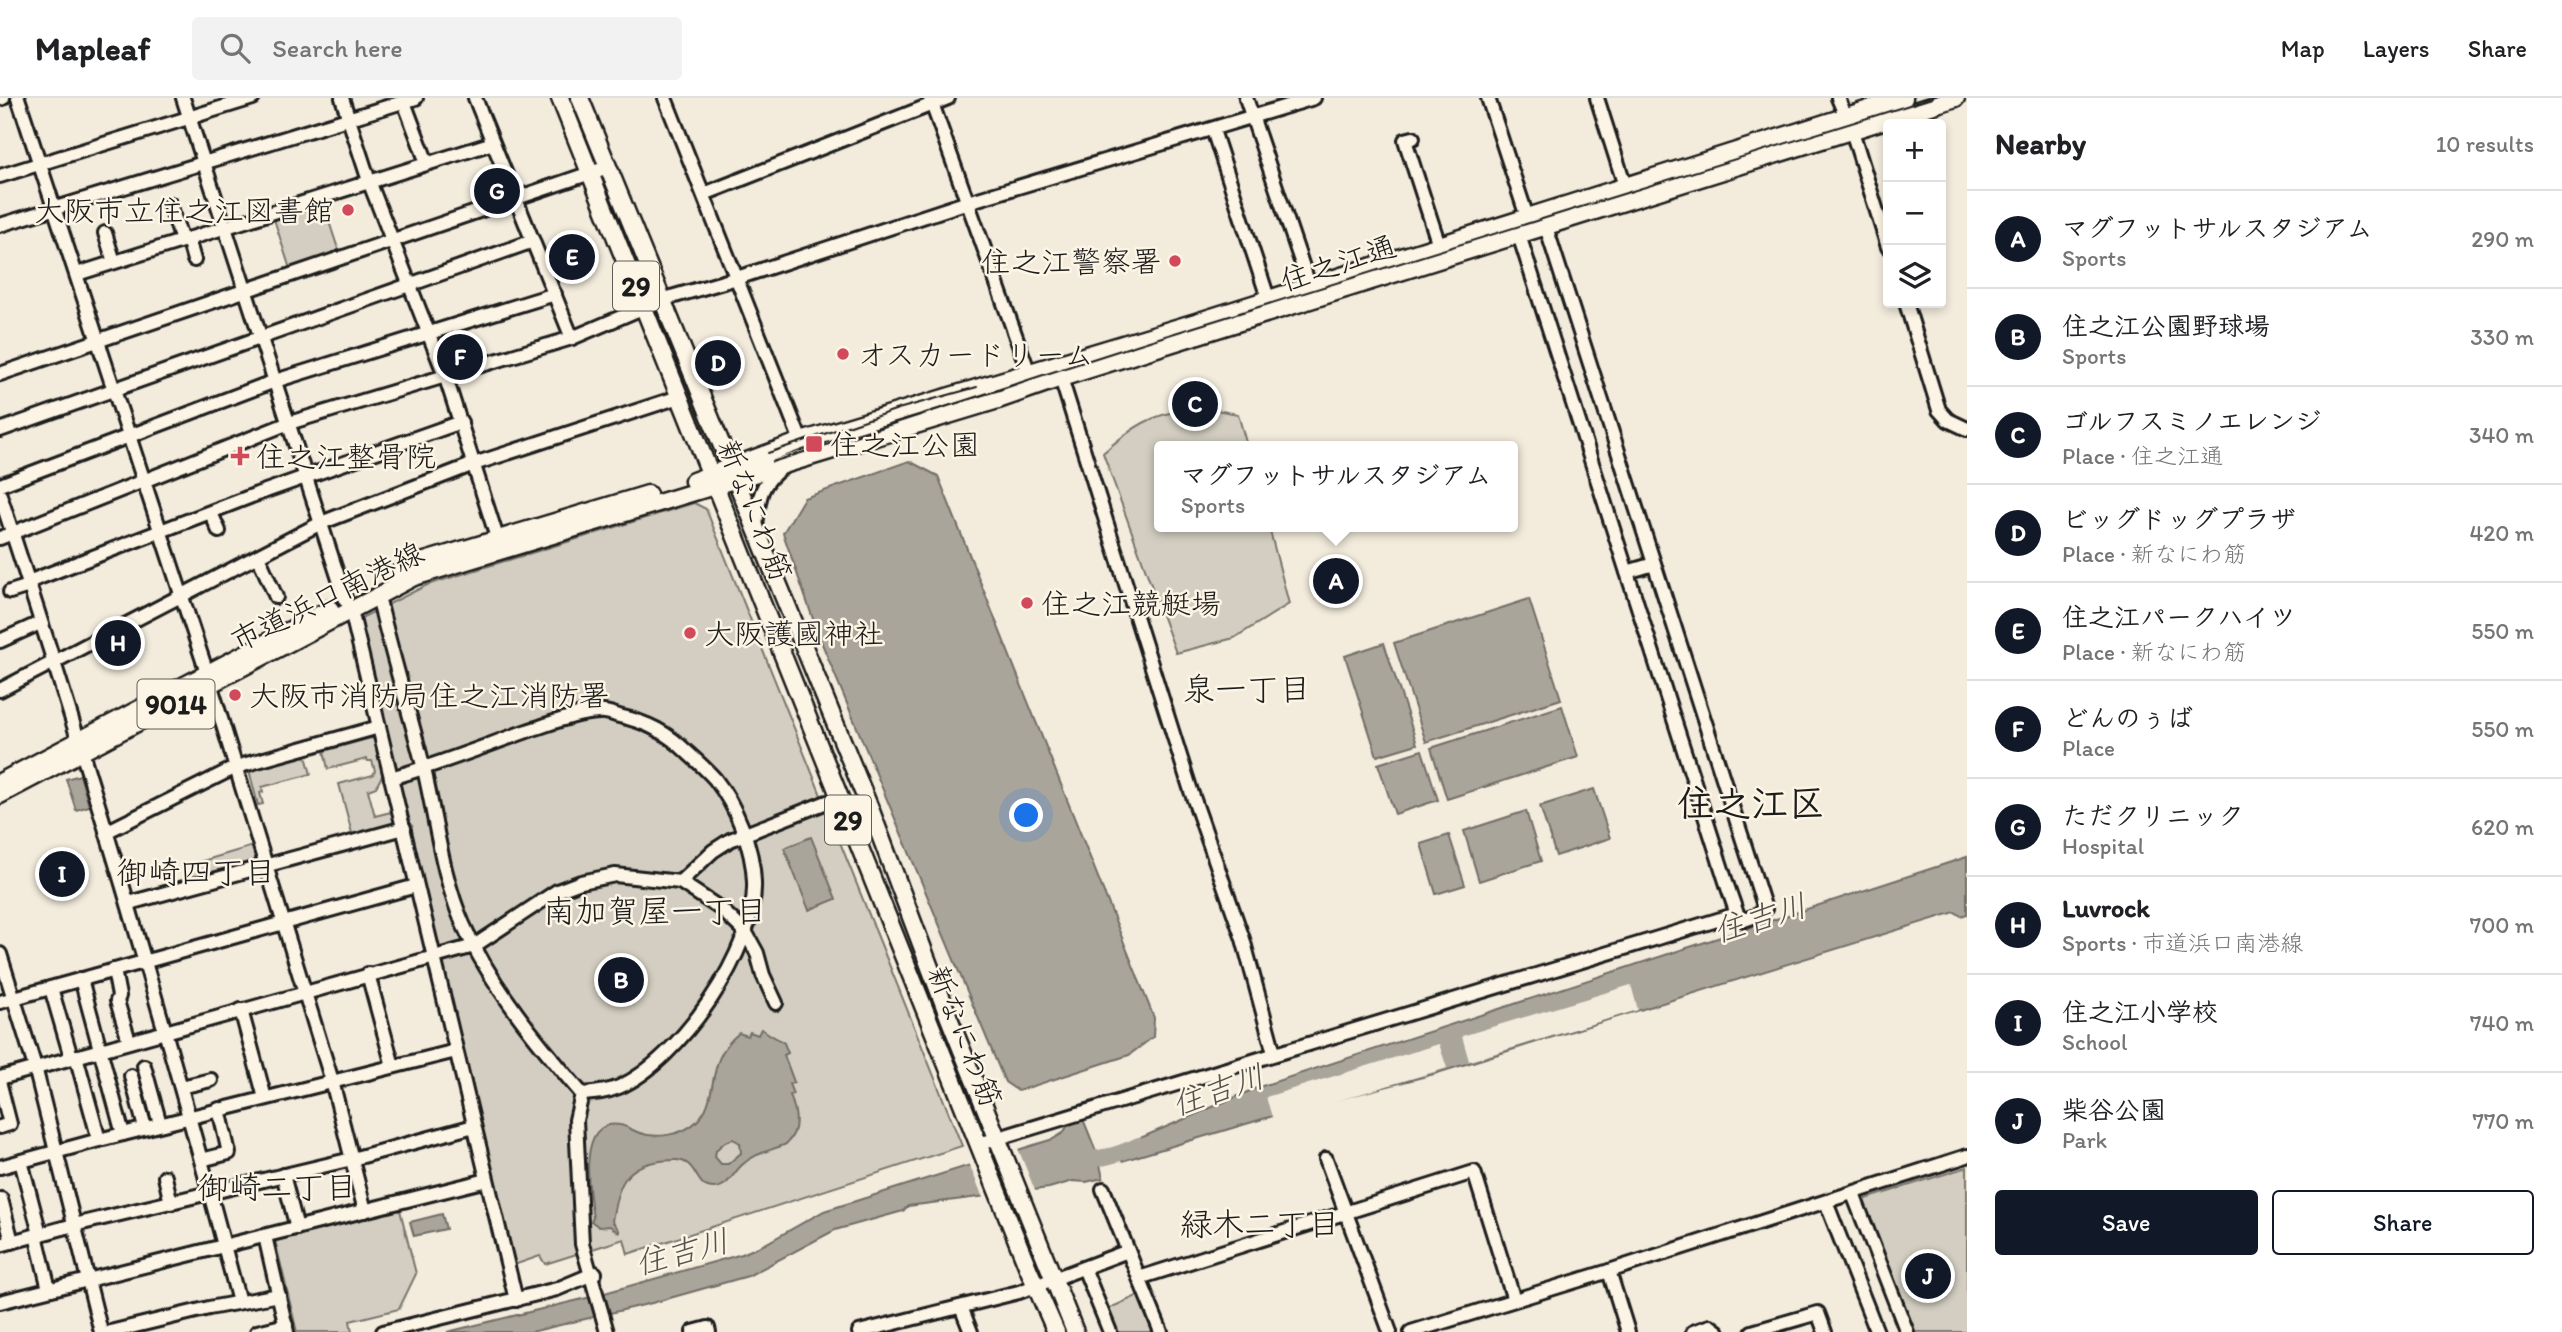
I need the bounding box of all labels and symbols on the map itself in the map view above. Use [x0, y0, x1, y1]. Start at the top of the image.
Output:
pin: G [474, 165, 520, 217]
place label: 大阪市立住之江図書館 [34, 192, 334, 229]
marker: 大阪市立住之江図書館 [340, 202, 356, 218]
street label: 住之江通 [1275, 227, 1401, 299]
pin: E [549, 231, 595, 283]
place label: 住之江警察署 [981, 243, 1161, 280]
marker: 住之江警察署 [1167, 253, 1183, 269]
road number: 29 [613, 262, 659, 310]
pin: F [437, 331, 483, 383]
place label: オスカードリーム [857, 336, 1094, 373]
pin: D [695, 337, 741, 389]
marker: オスカードリーム [835, 346, 851, 362]
pin: C [1172, 378, 1218, 430]
place label: 住之江公園 [830, 426, 980, 463]
street label: 新なにわ筋 [710, 434, 800, 586]
marker: 住之江公園 [804, 434, 824, 454]
place label: 住之江整骨院 [256, 438, 436, 475]
marker: 住之江整骨院 [230, 446, 250, 466]
street label: 市道浜口南港線 [225, 533, 429, 659]
pin: A [1313, 555, 1359, 607]
place label: 住之江競艇場 [1041, 585, 1221, 622]
marker: 住之江競艇場 [1019, 595, 1035, 611]
place label: 大阪護國神社 [704, 615, 884, 652]
pin: H [95, 617, 141, 669]
marker: 大阪護國神社 [682, 625, 698, 641]
district label: 泉一丁目 [1183, 670, 1311, 708]
place label: 大阪市消防局住之江消防署 [249, 677, 609, 714]
road number: 9014 [138, 680, 214, 728]
marker: 大阪市消防局住之江消防署 [227, 687, 243, 703]
district label: 住之江区 [1677, 781, 1825, 825]
road number: 29 [825, 796, 871, 844]
your location [1009, 798, 1043, 832]
pin: I [39, 848, 85, 900]
district label: 御崎四丁目 [116, 853, 276, 891]
water label: 住吉川 [1709, 886, 1811, 950]
district label: 南加賀屋一丁目 [543, 892, 767, 930]
pin: B [598, 954, 644, 1006]
street label: 新なにわ筋 [920, 960, 1010, 1112]
water label: 住吉川 [1166, 1056, 1270, 1124]
district label: 御崎二丁目 [197, 1168, 357, 1206]
district label: 緑木二丁目 [1180, 1205, 1340, 1243]
water label: 住吉川 [631, 1221, 733, 1283]
pin: J [1905, 1250, 1951, 1302]

